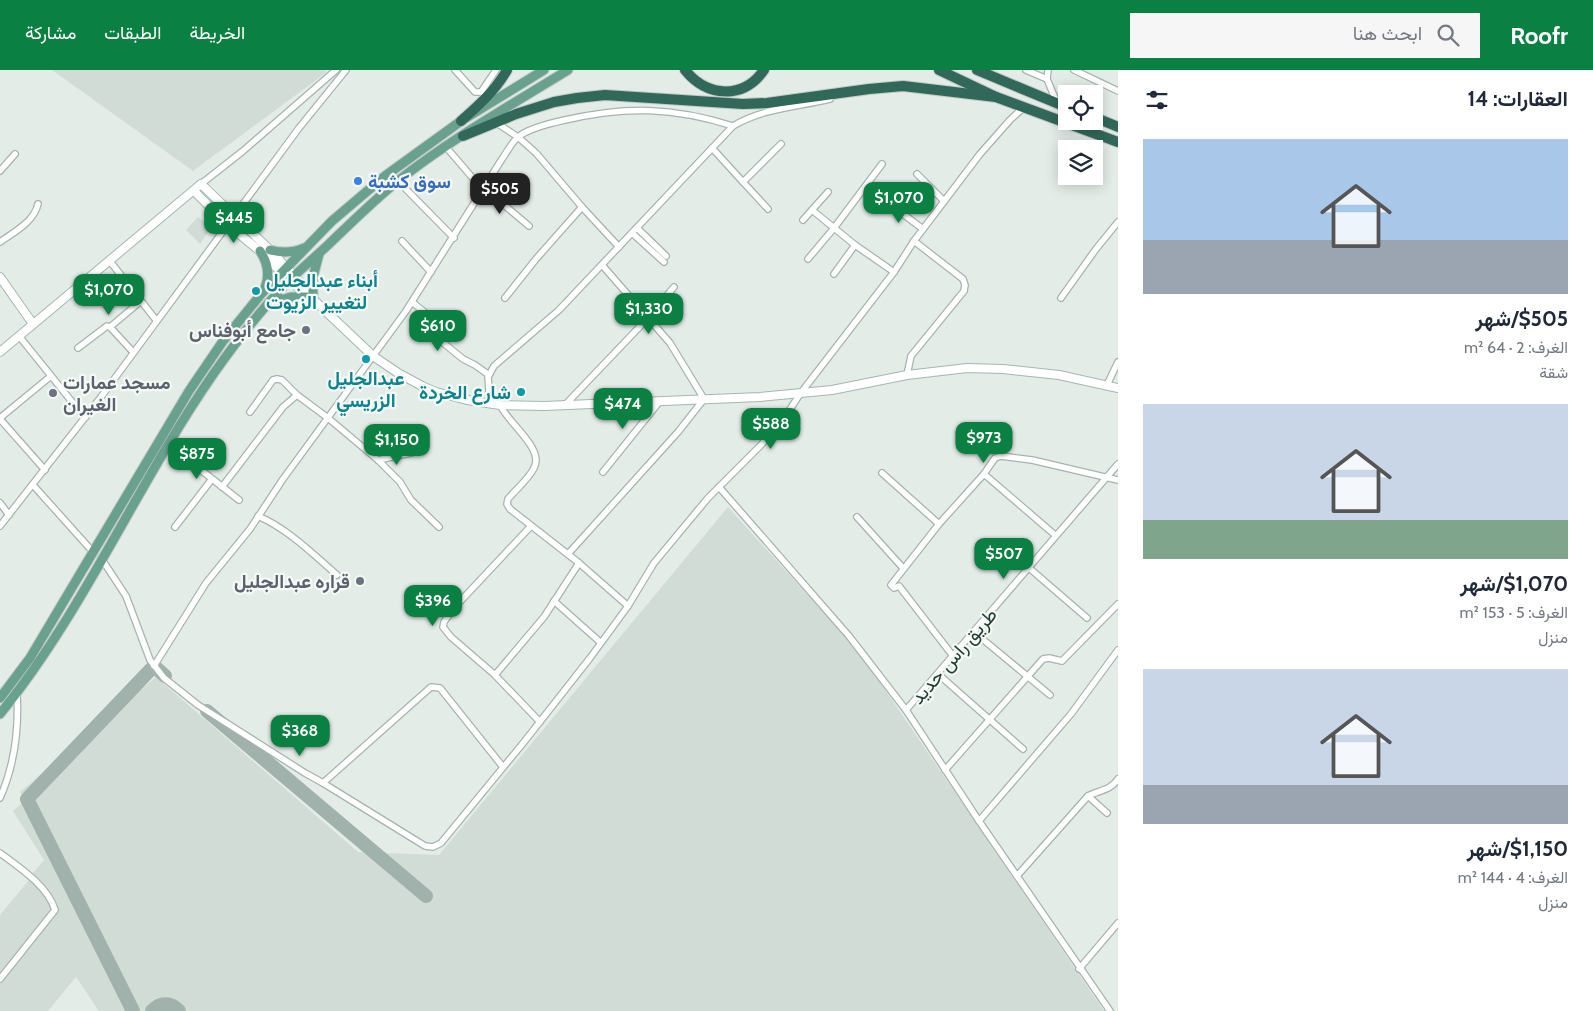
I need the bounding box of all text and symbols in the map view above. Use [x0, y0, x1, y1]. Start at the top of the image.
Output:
search box [1130, 13, 1480, 58]
icon: search [1434, 21, 1462, 49]
text: Roofr [1510, 21, 1568, 50]
text: مشاركة [25, 22, 76, 44]
text: الطبقات [104, 22, 161, 44]
text: الخريطة [189, 22, 245, 44]
text: ابحث هنا [1353, 22, 1422, 45]
map controls [1058, 85, 1103, 185]
button: locate [1058, 85, 1103, 130]
icon: filters [1143, 86, 1171, 114]
text: العقارات: 14 [1467, 86, 1568, 111]
button: layers [1058, 140, 1103, 185]
place label: سوق كشبة [368, 170, 451, 194]
icon: home [1311, 171, 1401, 261]
pin: $505 [470, 172, 530, 215]
marker: سوق كشبة [352, 175, 364, 187]
text: $505 [481, 179, 519, 198]
pin: $1,070 [858, 182, 940, 224]
text: $1,070 [874, 188, 924, 207]
pin: $445 [204, 202, 264, 244]
text: $445 [215, 208, 253, 227]
place label: أبناء عبدالجليل لتغيير الزيوت [266, 269, 378, 315]
pin: $1,070 [68, 274, 150, 316]
text: $1,070 [84, 280, 134, 299]
marker: أبناء عبدالجليل لتغيير الزيوت [250, 285, 262, 297]
pin: $1,330 [608, 292, 690, 335]
text: $1,330 [625, 299, 673, 318]
text: $505/شهر [1475, 306, 1568, 331]
pin: $610 [408, 310, 468, 352]
text: $610 [420, 316, 456, 335]
place label: جامع أبوفناس [189, 319, 296, 344]
marker: جامع أبوفناس [300, 324, 312, 336]
text: الغرف: 2 · 64 m² [1464, 338, 1568, 357]
marker: عبدالجليل الزريسي [360, 353, 372, 365]
text: شقة [1539, 363, 1568, 382]
place label: عبدالجليل الزريسي [327, 367, 405, 417]
place label: مسجد عمارات الغيران [63, 371, 171, 417]
place label: شارع الخردة [419, 381, 511, 405]
marker: شارع الخردة [515, 386, 527, 398]
marker: مسجد عمارات الغيران [47, 387, 59, 399]
pin: $474 [593, 388, 653, 430]
text: $474 [605, 394, 641, 413]
pin: $588 [741, 408, 801, 450]
text: $588 [752, 414, 790, 433]
pin: $973 [954, 422, 1014, 464]
pin: $1,150 [356, 424, 438, 466]
text: $973 [966, 428, 1002, 447]
text: $1,150 [375, 430, 419, 449]
icon: home [1311, 436, 1401, 526]
pin: $875 [167, 438, 227, 480]
text: $875 [179, 444, 215, 463]
pin: $507 [974, 538, 1034, 580]
text: $507 [985, 544, 1023, 563]
place label: قراره عبدالجليل [234, 570, 350, 594]
text: $1,070/شهر [1460, 571, 1568, 596]
marker: قراره عبدالجليل [354, 575, 366, 587]
pin: $396 [403, 584, 463, 627]
text: $396 [415, 591, 451, 610]
street label: طريق راس حديد [906, 603, 1002, 709]
text: الغرف: 5 · 153 m² [1459, 603, 1568, 622]
text: منزل [1538, 628, 1568, 647]
icon: home [1311, 701, 1401, 791]
pin: $368 [270, 714, 330, 757]
text: $368 [282, 721, 318, 740]
text: $1,150/شهر [1467, 836, 1568, 861]
text: الغرف: 4 · 144 m² [1458, 868, 1568, 887]
text: منزل [1538, 893, 1568, 912]

